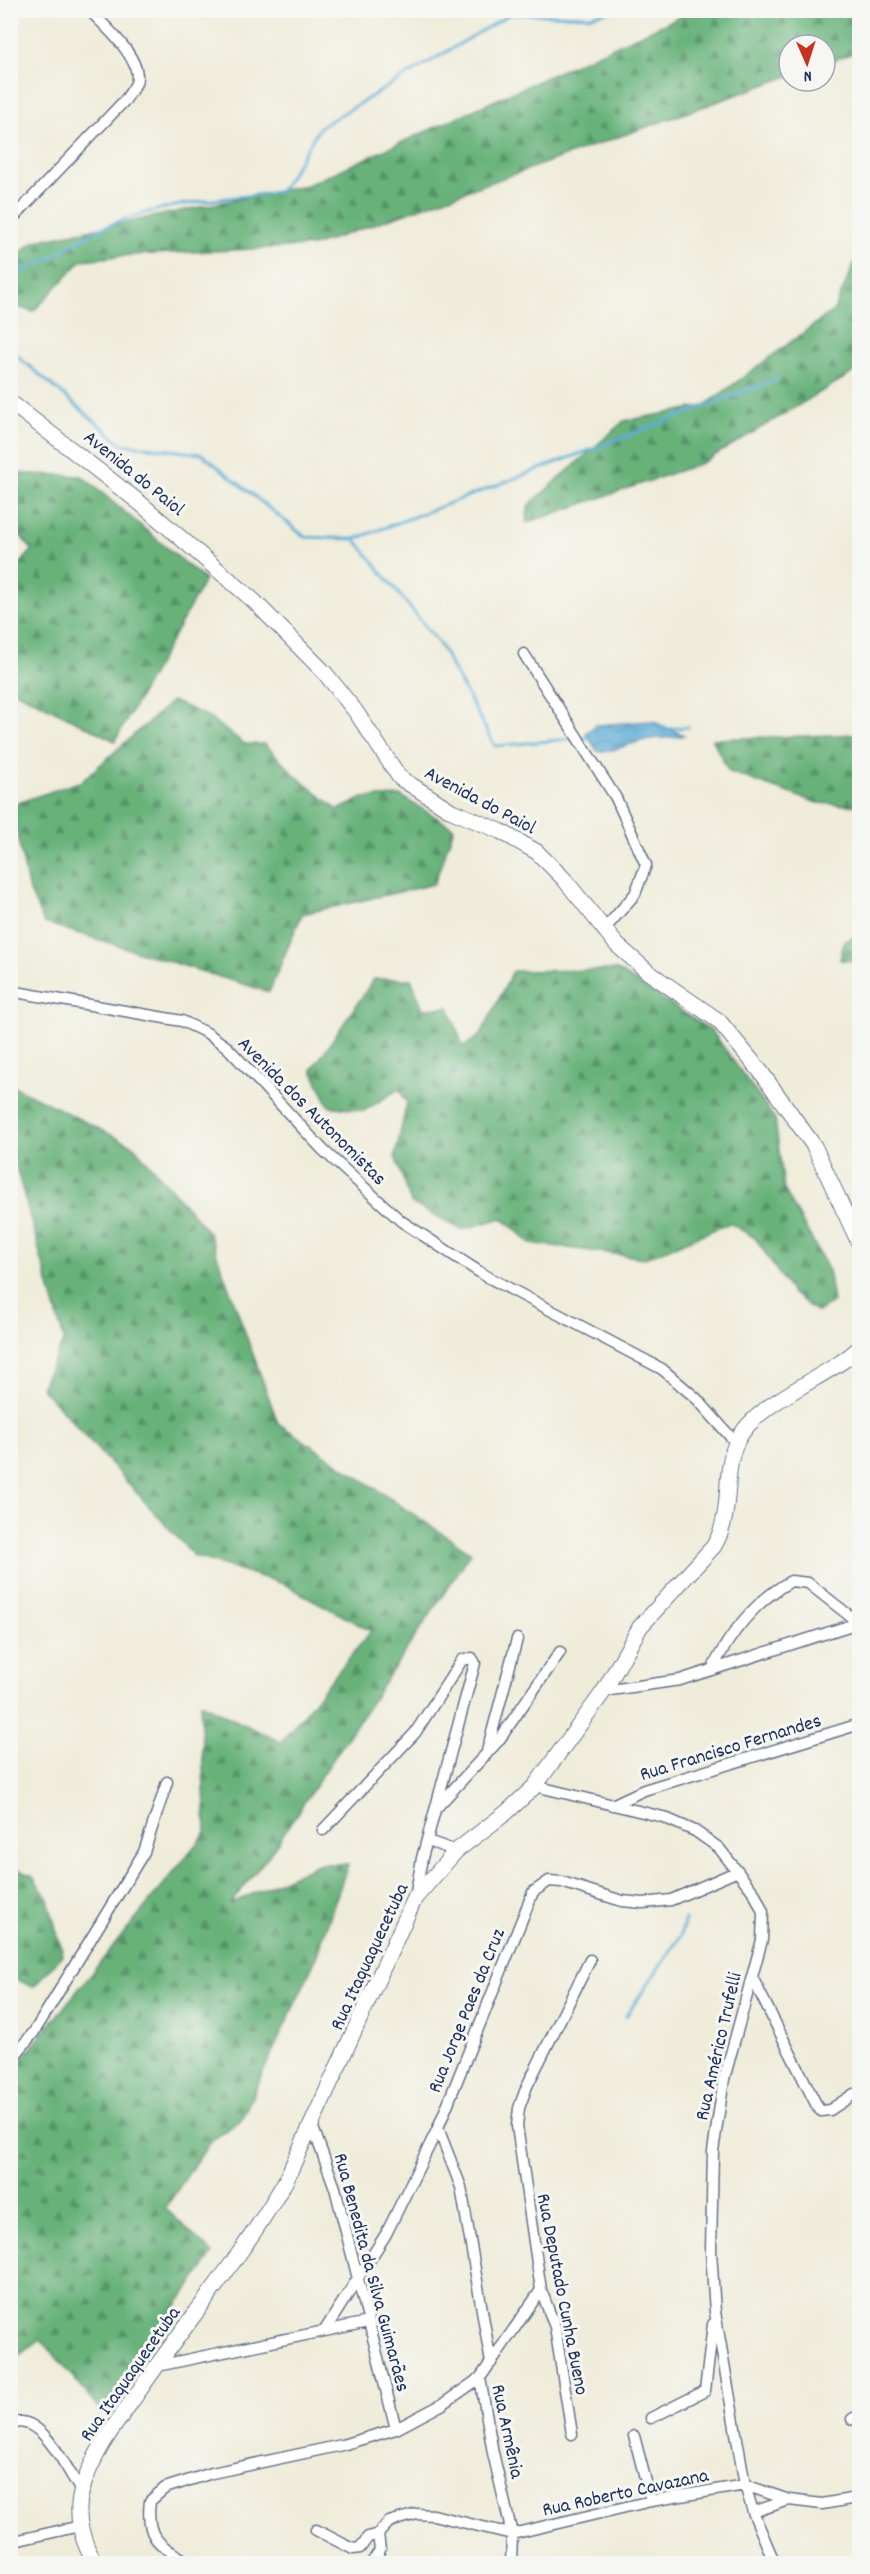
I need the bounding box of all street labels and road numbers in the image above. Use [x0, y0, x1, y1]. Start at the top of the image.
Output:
street label: Avenida do Paiol [77, 425, 190, 524]
street label: Avenida do Paiol [419, 760, 541, 843]
street label: Avenida dos Autonomistas [230, 1031, 392, 1193]
street label: Rua Francisco Fernandes [637, 1708, 825, 1790]
street label: Rua Itaquaquecetuba [324, 1879, 417, 2035]
street label: Rua Jorge Paes da Cruz [422, 1924, 514, 2098]
street label: Rua Américo Trufelli [689, 1970, 751, 2124]
street label: Rua Benedita da Silva Guimarães [325, 2150, 415, 2395]
street label: Rua Deputado Cunha Bueno [528, 2191, 594, 2398]
street label: Rua Itaquaquecetuba [74, 2301, 189, 2448]
street label: Rua Armênia [482, 2382, 530, 2482]
street label: Rua Roberto Cavazana [540, 2463, 712, 2525]

